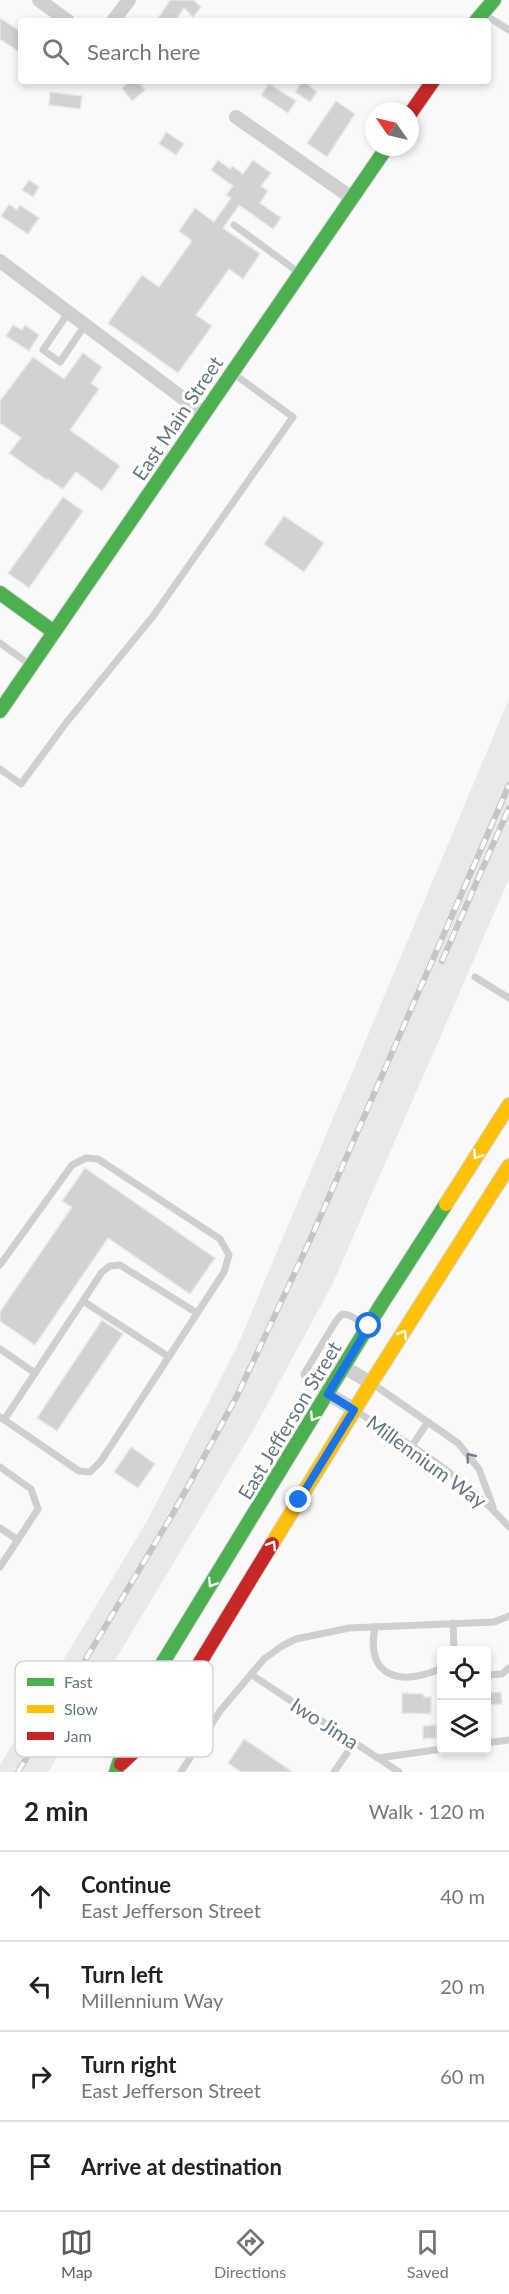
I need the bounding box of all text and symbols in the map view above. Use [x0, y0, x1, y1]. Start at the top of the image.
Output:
search box [18, 18, 491, 84]
icon: search [39, 35, 72, 68]
text: Search here [87, 38, 200, 65]
north arrow [365, 102, 419, 156]
street label: East Main Street [127, 351, 227, 485]
one-way arrow [473, 1149, 485, 1159]
route start [355, 1312, 381, 1338]
one-way arrow [395, 1330, 407, 1340]
street label: East Jefferson Street [232, 1337, 346, 1503]
street label: Millennium Way [362, 1409, 492, 1513]
one-way arrow [310, 1411, 322, 1421]
one-way arrow [466, 1453, 477, 1464]
route end [285, 1486, 311, 1512]
one-way arrow [265, 1541, 277, 1551]
one-way arrow [208, 1577, 220, 1587]
map controls [437, 1646, 491, 1754]
button: locate [437, 1646, 491, 1700]
legend [15, 1661, 213, 1757]
text: Fast [64, 1672, 93, 1691]
street label: Iwo Jima [286, 1692, 364, 1754]
text: Slow [64, 1699, 98, 1718]
button: layers [437, 1700, 491, 1754]
text: Jam [64, 1726, 92, 1745]
text: 2 min [24, 1795, 88, 1827]
text: Walk · 120 m [369, 1799, 485, 1823]
text: Continue [81, 1871, 171, 1898]
icon: ahead [24, 1880, 57, 1913]
text: 40 m [440, 1884, 485, 1908]
text: East Jefferson Street [81, 1898, 261, 1922]
text: Turn left [81, 1961, 163, 1988]
icon: left [24, 1970, 57, 2003]
text: 20 m [440, 1974, 485, 1998]
text: Millennium Way [81, 1988, 223, 2012]
text: Turn right [81, 2051, 176, 2078]
icon: right [24, 2060, 57, 2093]
text: 60 m [440, 2064, 485, 2088]
text: East Jefferson Street [81, 2078, 261, 2102]
icon: arrive [24, 2150, 57, 2183]
text: Arrive at destination [81, 2153, 282, 2180]
tab: Map [60, 2226, 93, 2281]
tab: Directions [214, 2226, 286, 2281]
tab: Saved [407, 2226, 449, 2281]

